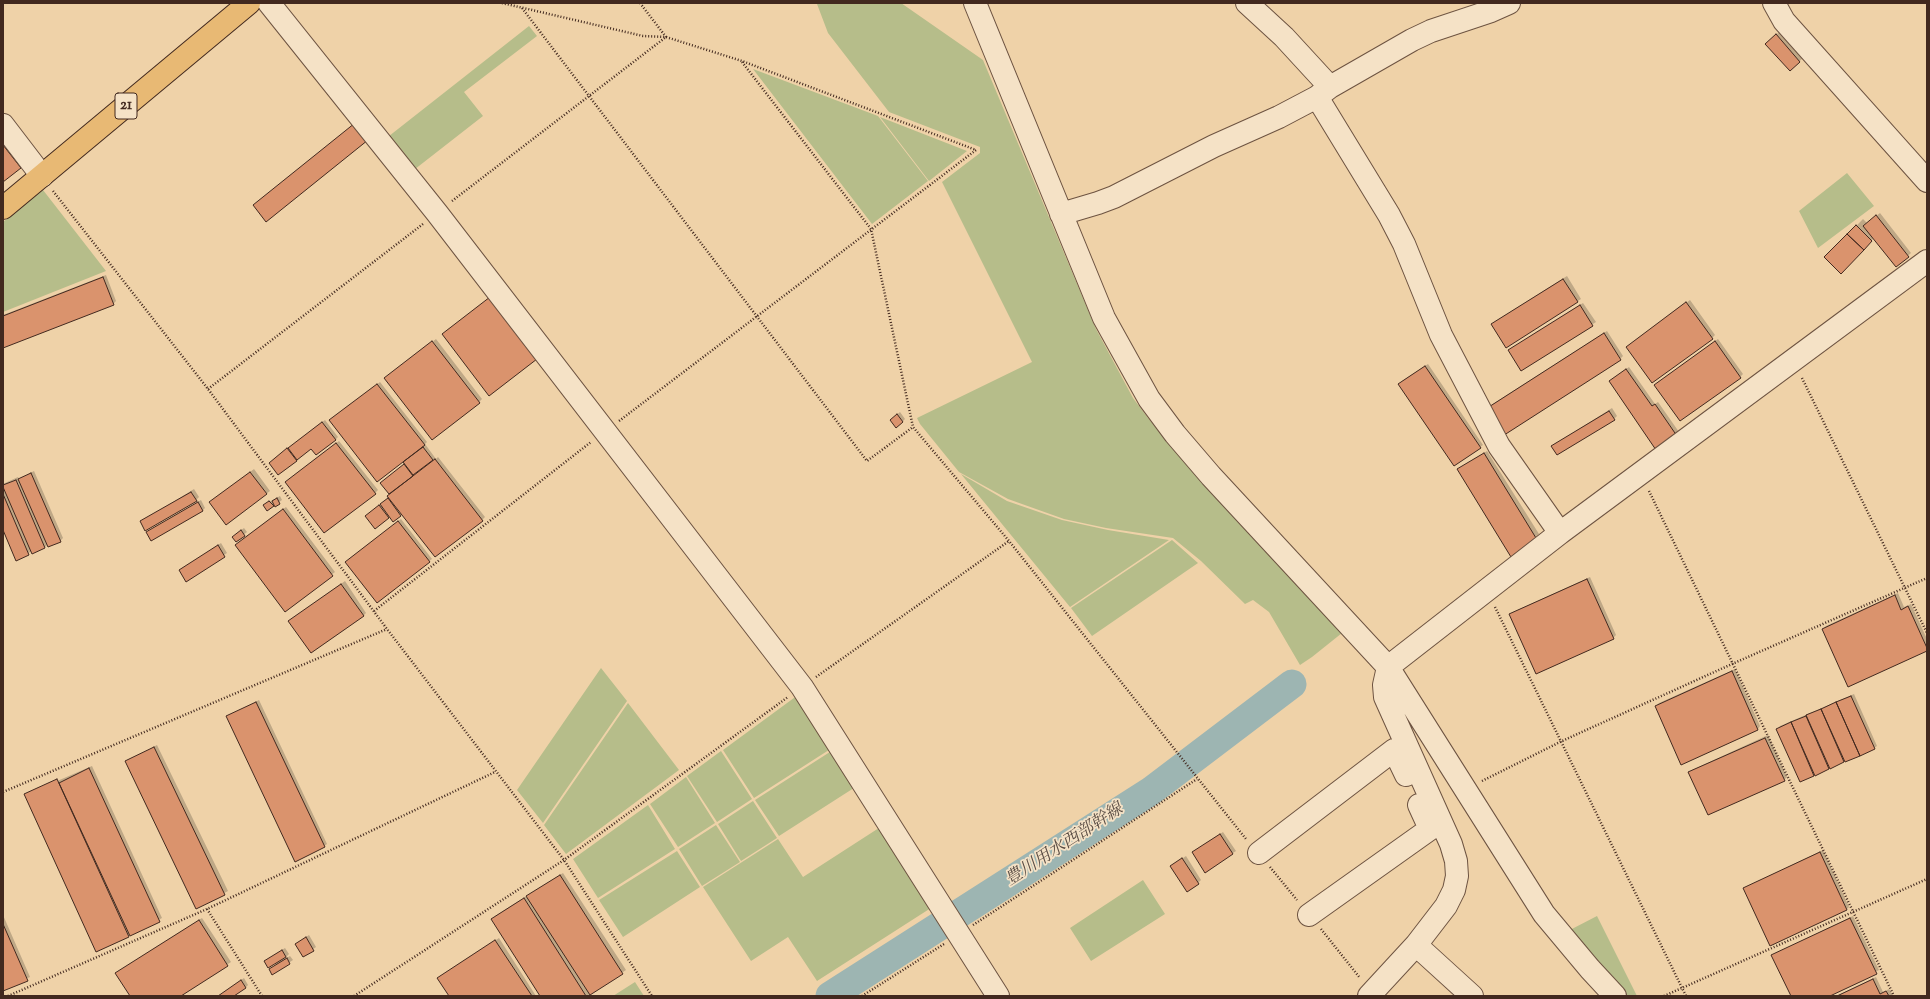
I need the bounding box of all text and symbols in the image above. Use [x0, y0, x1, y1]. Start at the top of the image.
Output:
road number: 21 [115, 93, 137, 119]
water label: 豊川用水西部幹線 [1002, 800, 1128, 892]

